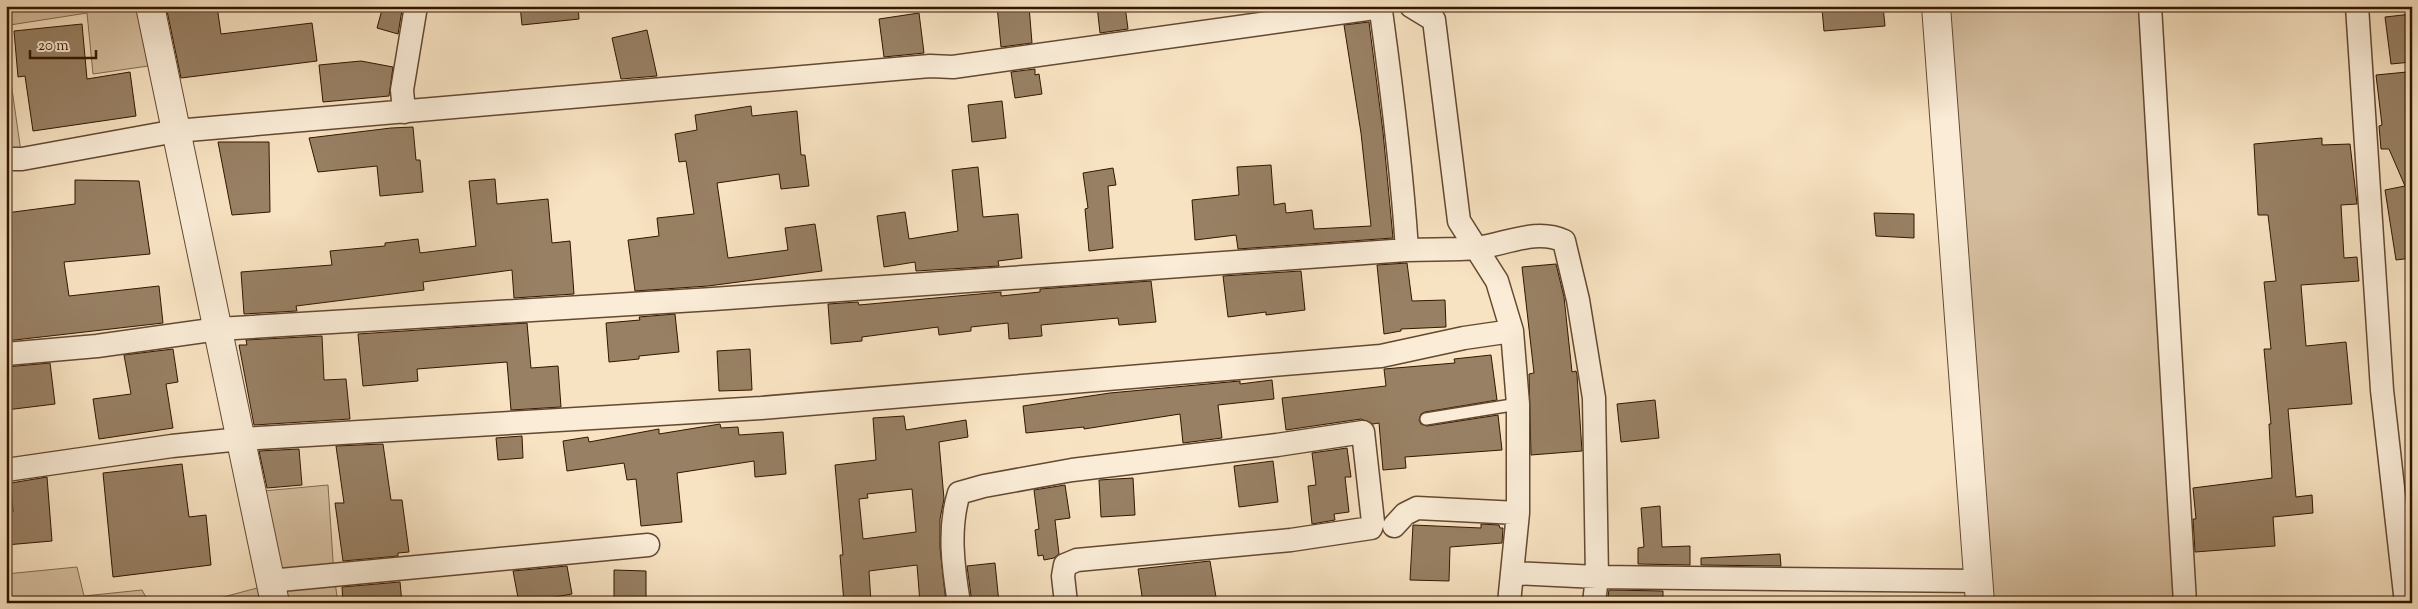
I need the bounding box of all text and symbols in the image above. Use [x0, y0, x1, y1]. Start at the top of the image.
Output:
scale bar [30, 28, 96, 60]
text: 20 m [38, 36, 69, 57]

